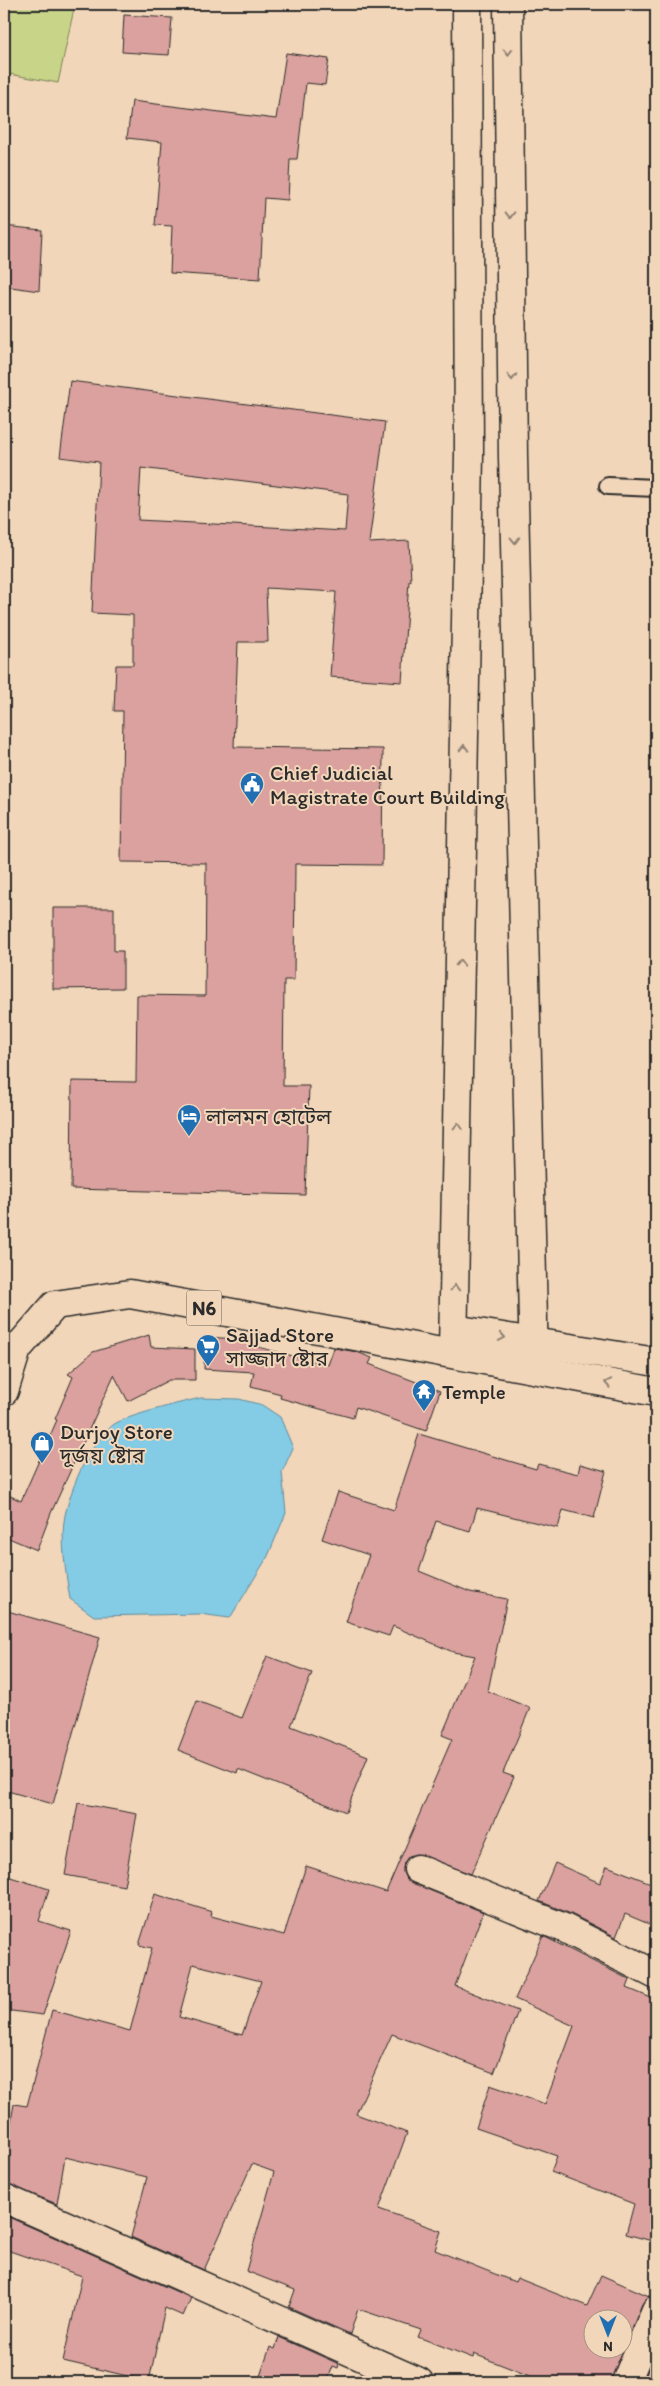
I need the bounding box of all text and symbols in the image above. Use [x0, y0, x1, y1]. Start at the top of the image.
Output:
one-way arrow [503, 49, 513, 57]
one-way arrow [505, 212, 515, 219]
one-way arrow [507, 374, 517, 382]
one-way arrow [509, 536, 520, 544]
one-way arrow [459, 744, 469, 752]
place label: Chief Judicial Magistrate Court Building [270, 760, 505, 809]
public building icon: Chief Judicial Magistrate Court Building [239, 771, 265, 805]
one-way arrow [455, 959, 465, 966]
hotel icon: লালমন হোটেল [176, 1103, 202, 1137]
place label: লালমন হোটেল [205, 1104, 332, 1129]
one-way arrow [452, 1121, 463, 1129]
one-way arrow [450, 1284, 460, 1292]
road number: N6 [186, 1290, 222, 1326]
place label: Sajjad Store সাজ্জাদ ষ্টোর [225, 1322, 334, 1371]
one-way arrow [498, 1332, 507, 1342]
supermarket icon: Sajjad Store সাজ্জাদ ষ্টোর [195, 1333, 221, 1367]
temple icon: Temple [411, 1378, 437, 1412]
place label: Temple [442, 1379, 506, 1404]
one-way arrow [604, 1379, 613, 1389]
place label: Durjoy Store দূর্জয় ষ্টোর [59, 1419, 173, 1468]
shop icon: Durjoy Store দূর্জয় ষ্টোর [29, 1430, 55, 1464]
north arrow [582, 2308, 632, 2358]
text: N [603, 2338, 613, 2355]

